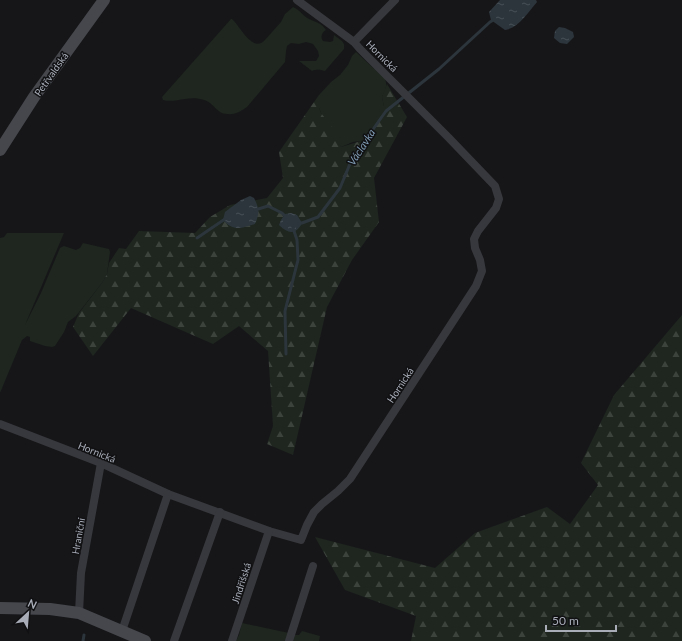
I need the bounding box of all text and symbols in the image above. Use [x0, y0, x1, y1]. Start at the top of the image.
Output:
street label: Hornická [364, 38, 400, 74]
street label: Petřvaldská [32, 50, 70, 98]
water label: Václavka [344, 126, 378, 168]
street label: Hornická [384, 365, 416, 405]
street label: Hornická [76, 439, 118, 465]
street label: Hraniční [69, 516, 87, 555]
street label: Jindřišská [229, 561, 253, 605]
north arrow [8, 593, 48, 633]
text: N [26, 596, 39, 611]
scale bar [546, 607, 616, 633]
text: 50 m [552, 613, 579, 628]

